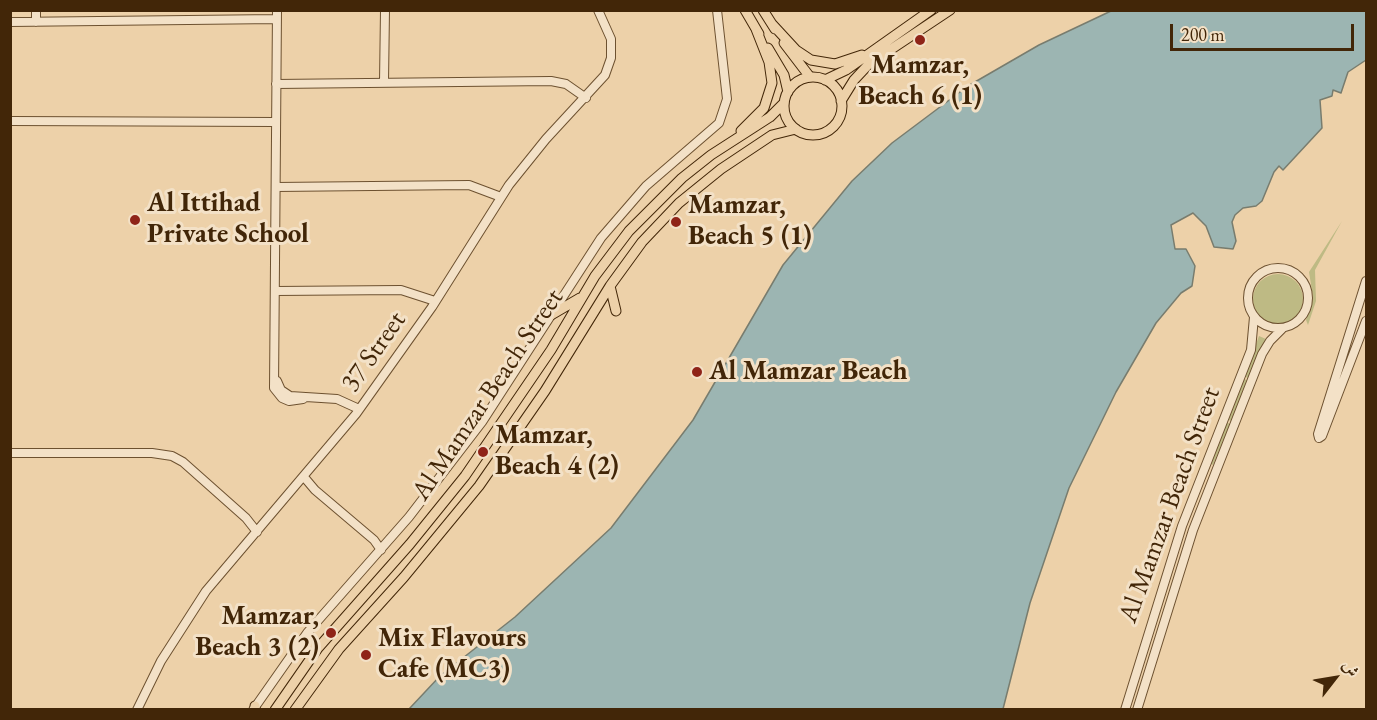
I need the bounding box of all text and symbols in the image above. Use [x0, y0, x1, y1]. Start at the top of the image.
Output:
scale bar [1173, 12, 1358, 50]
text: 200 m [1181, 23, 1225, 46]
marker: Mamzar, Beach 6 (1) [913, 33, 927, 47]
place label: Mamzar, Beach 6 (1) [858, 50, 982, 113]
place label: Al Ittihad Private School [147, 188, 309, 251]
place label: Mamzar, Beach 5 (1) [688, 190, 812, 253]
marker: Al Ittihad Private School [128, 213, 142, 227]
marker: Mamzar, Beach 5 (1) [669, 215, 683, 229]
street label: Al Mamzar Beach Street [405, 283, 571, 507]
street label: 37 Street [335, 306, 413, 398]
place label: Al Mamzar Beach [709, 356, 908, 388]
marker: Al Mamzar Beach [690, 365, 704, 379]
street label: Al Mamzar Beach Street [1112, 383, 1228, 627]
place label: Mamzar, Beach 4 (2) [495, 420, 619, 483]
marker: Mamzar, Beach 4 (2) [476, 445, 490, 459]
place label: Mamzar, Beach 3 (2) [195, 601, 319, 664]
place label: Mix Flavours Cafe (MC3) [378, 623, 526, 686]
marker: Mamzar, Beach 3 (2) [324, 626, 338, 640]
marker: Mix Flavours Cafe (MC3) [359, 648, 373, 662]
north arrow [1305, 648, 1365, 708]
text: ش [1338, 656, 1364, 681]

